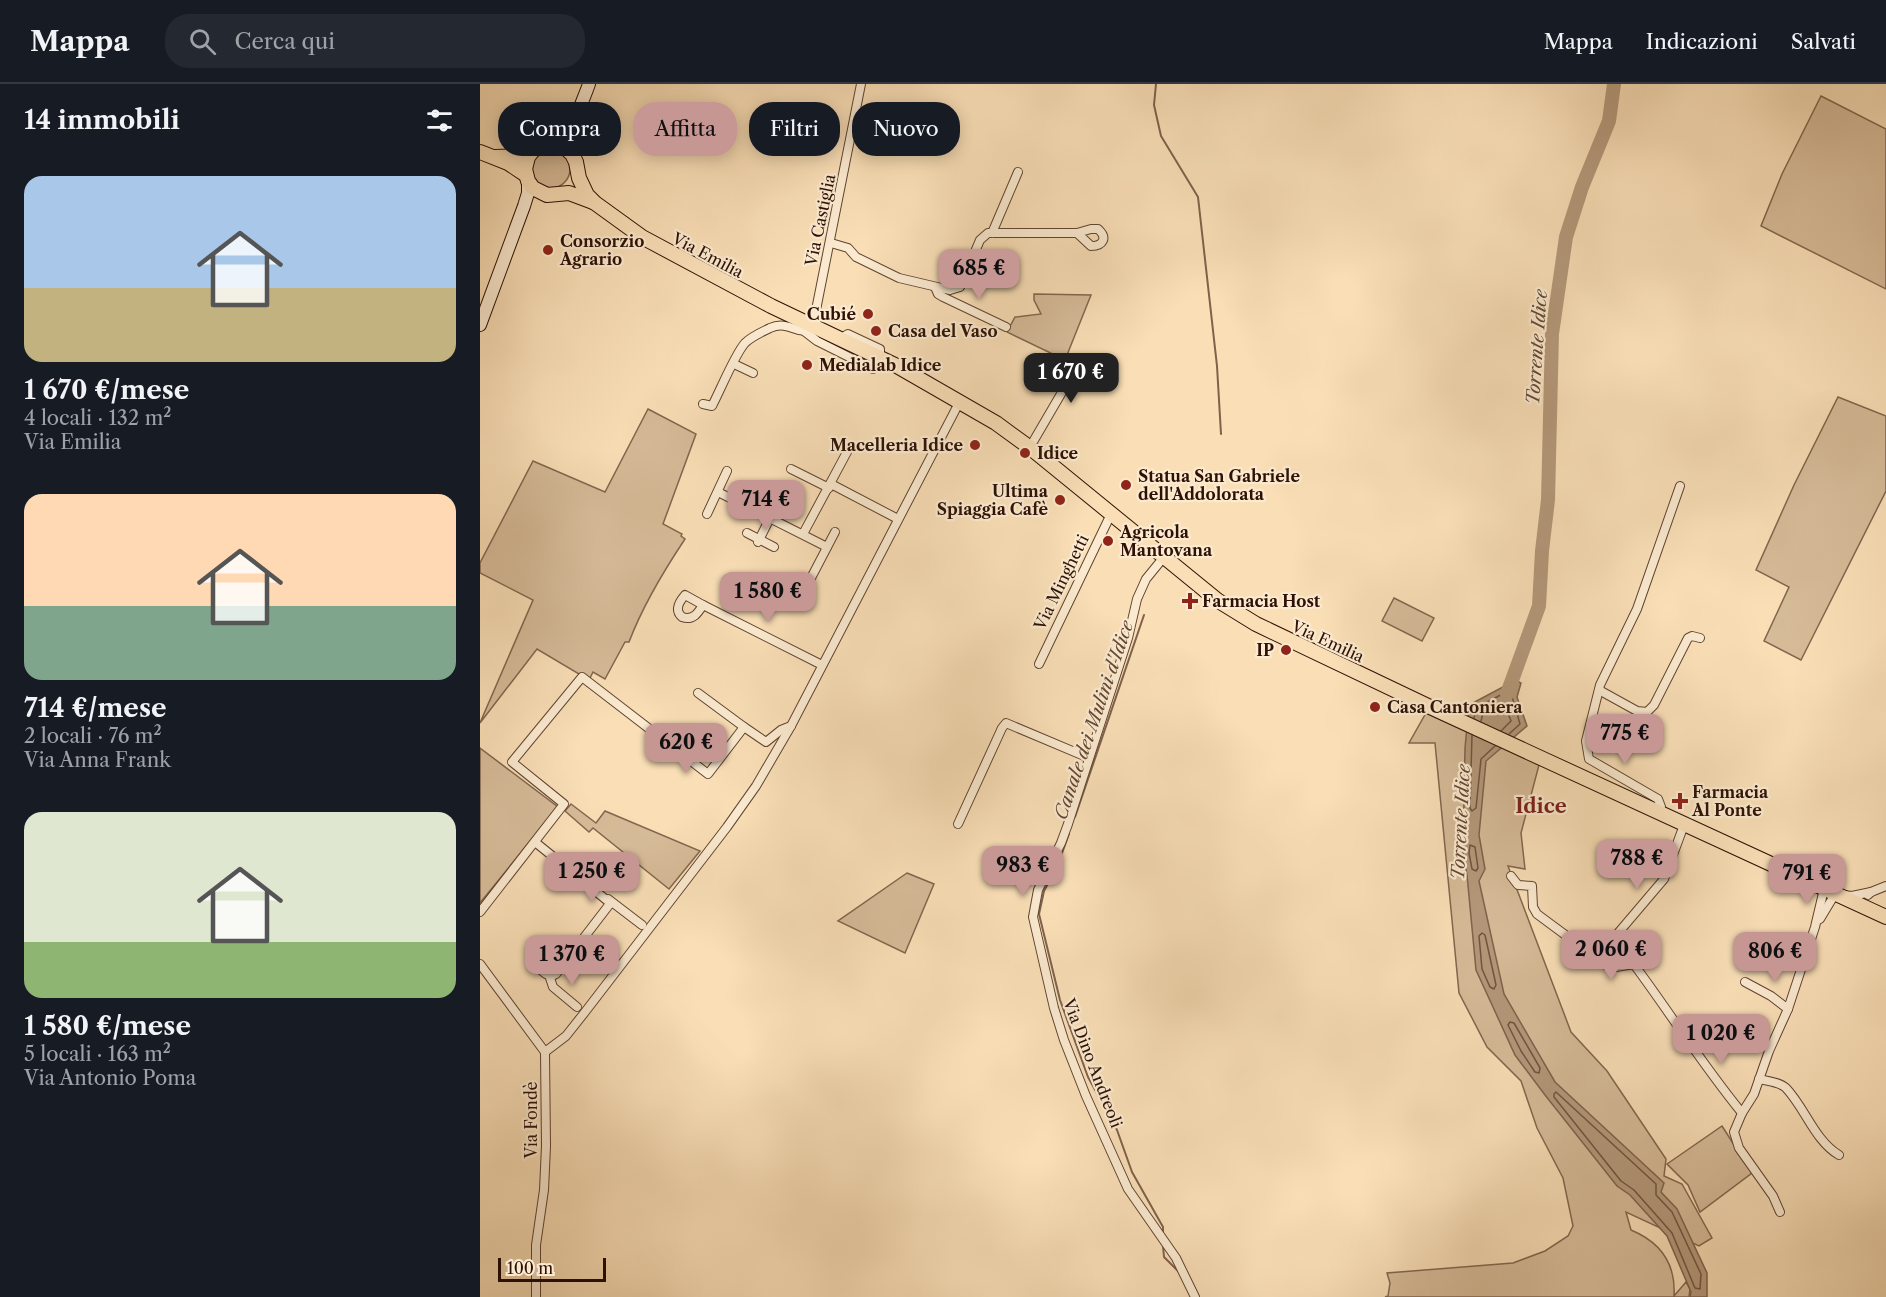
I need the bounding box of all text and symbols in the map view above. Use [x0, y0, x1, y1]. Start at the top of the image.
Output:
search box [165, 14, 585, 68]
text: Mappa [30, 24, 129, 58]
icon: search [186, 25, 219, 58]
text: Cerca qui [234, 28, 335, 55]
text: Mappa [1544, 29, 1613, 54]
text: Indicazioni [1646, 29, 1758, 54]
text: Salvati [1791, 29, 1856, 54]
chip: Compra [498, 102, 621, 156]
chip: Affitta [633, 102, 737, 156]
chip: Filtri [749, 102, 840, 156]
chip: Nuovo [852, 102, 960, 156]
text: 14 immobili [24, 104, 180, 136]
icon: filters [423, 104, 456, 137]
street label: Via Castiglia [800, 172, 840, 269]
icon: home [186, 215, 294, 323]
street label: Via Emilia [668, 227, 748, 282]
place label: Consorzio Agrario [559, 231, 644, 269]
marker: Consorzio Agrario [541, 243, 555, 257]
pin: 685 € [937, 249, 1021, 300]
text: 685 € [952, 256, 1006, 280]
water label: Torrente Idice [1522, 287, 1552, 405]
place label: Cubié [807, 304, 856, 324]
marker: Cubié [861, 307, 875, 321]
place label: Casa del Vaso [888, 321, 998, 341]
marker: Casa del Vaso [869, 324, 883, 338]
pin: 1 670 € [1016, 353, 1126, 404]
place label: Medialab Idice [819, 355, 942, 375]
marker: Medialab Idice [800, 358, 814, 372]
text: 1 670 € [1038, 360, 1104, 384]
text: 1 670 €/mese [24, 374, 189, 406]
text: 4 locali · 132 m² [24, 406, 172, 430]
text: Via Emilia [24, 430, 121, 454]
place label: Macelleria Idice [830, 435, 963, 455]
marker: Macelleria Idice [968, 438, 982, 452]
place label: Idice [1037, 443, 1079, 463]
marker: Idice [1018, 446, 1032, 460]
place label: Statua San Gabriele dell'Addolorata [1138, 466, 1300, 504]
marker: Statua San Gabriele dell'Addolorata [1119, 478, 1133, 492]
pin: 714 € [724, 480, 808, 531]
place label: Ultima Spiaggia Cafè [937, 481, 1049, 519]
text: 714 € [741, 487, 791, 511]
marker: Ultima Spiaggia Cafè [1053, 493, 1067, 507]
place label: Agricola Mantovana [1119, 522, 1213, 560]
street label: Via Minghetti [1029, 531, 1093, 634]
icon: home [186, 533, 294, 641]
marker: Agricola Mantovana [1101, 534, 1115, 548]
pin: 1 580 € [713, 572, 823, 623]
text: 1 580 € [734, 579, 802, 603]
place label: Farmacia Host [1202, 591, 1321, 611]
marker: Farmacia Host [1183, 594, 1197, 608]
street label: Via Emilia [1288, 615, 1368, 667]
water label: Canale dei Mulini d'Idice [1050, 616, 1139, 822]
place label: IP [1256, 640, 1274, 660]
marker: IP [1279, 643, 1293, 657]
text: 714 €/mese [24, 692, 166, 724]
place label: Casa Cantoniera [1387, 697, 1523, 717]
marker: Casa Cantoniera [1368, 700, 1382, 714]
pin: 775 € [1583, 714, 1667, 765]
text: 775 € [1600, 721, 1650, 745]
pin: 620 € [644, 723, 728, 774]
text: 2 locali · 76 m² [24, 724, 162, 748]
text: 620 € [659, 730, 713, 754]
text: Via Anna Frank [24, 748, 171, 772]
water label: Torrente Idice [1447, 762, 1475, 880]
place label: Farmacia Al Ponte [1691, 782, 1769, 820]
district label: Idice [1515, 794, 1567, 818]
marker: Farmacia Al Ponte [1673, 794, 1687, 808]
pin: 788 € [1595, 839, 1679, 890]
pin: 983 € [981, 846, 1065, 897]
text: 788 € [1611, 846, 1663, 870]
icon: home [186, 851, 294, 959]
pin: 1 250 € [537, 852, 647, 903]
text: 983 € [996, 853, 1050, 877]
pin: 791 € [1765, 854, 1849, 905]
text: 1 250 € [558, 859, 626, 883]
text: 791 € [1782, 861, 1832, 885]
pin: 2 060 € [1556, 930, 1666, 981]
pin: 806 € [1733, 932, 1817, 983]
pin: 1 370 € [517, 935, 627, 986]
text: 2 060 € [1575, 937, 1647, 961]
text: 806 € [1748, 939, 1802, 963]
text: 1 370 € [539, 942, 605, 966]
street label: Via Dino Andreoli [1059, 995, 1127, 1131]
text: 1 580 €/mese [24, 1010, 191, 1042]
pin: 1 020 € [1666, 1014, 1776, 1065]
text: 1 020 € [1686, 1021, 1756, 1045]
text: 5 locali · 163 m² [24, 1042, 171, 1066]
text: Via Antonio Poma [24, 1066, 196, 1090]
street label: Via Fondè [521, 1081, 541, 1160]
scale bar [498, 1255, 606, 1282]
text: 100 m [507, 1258, 553, 1278]

